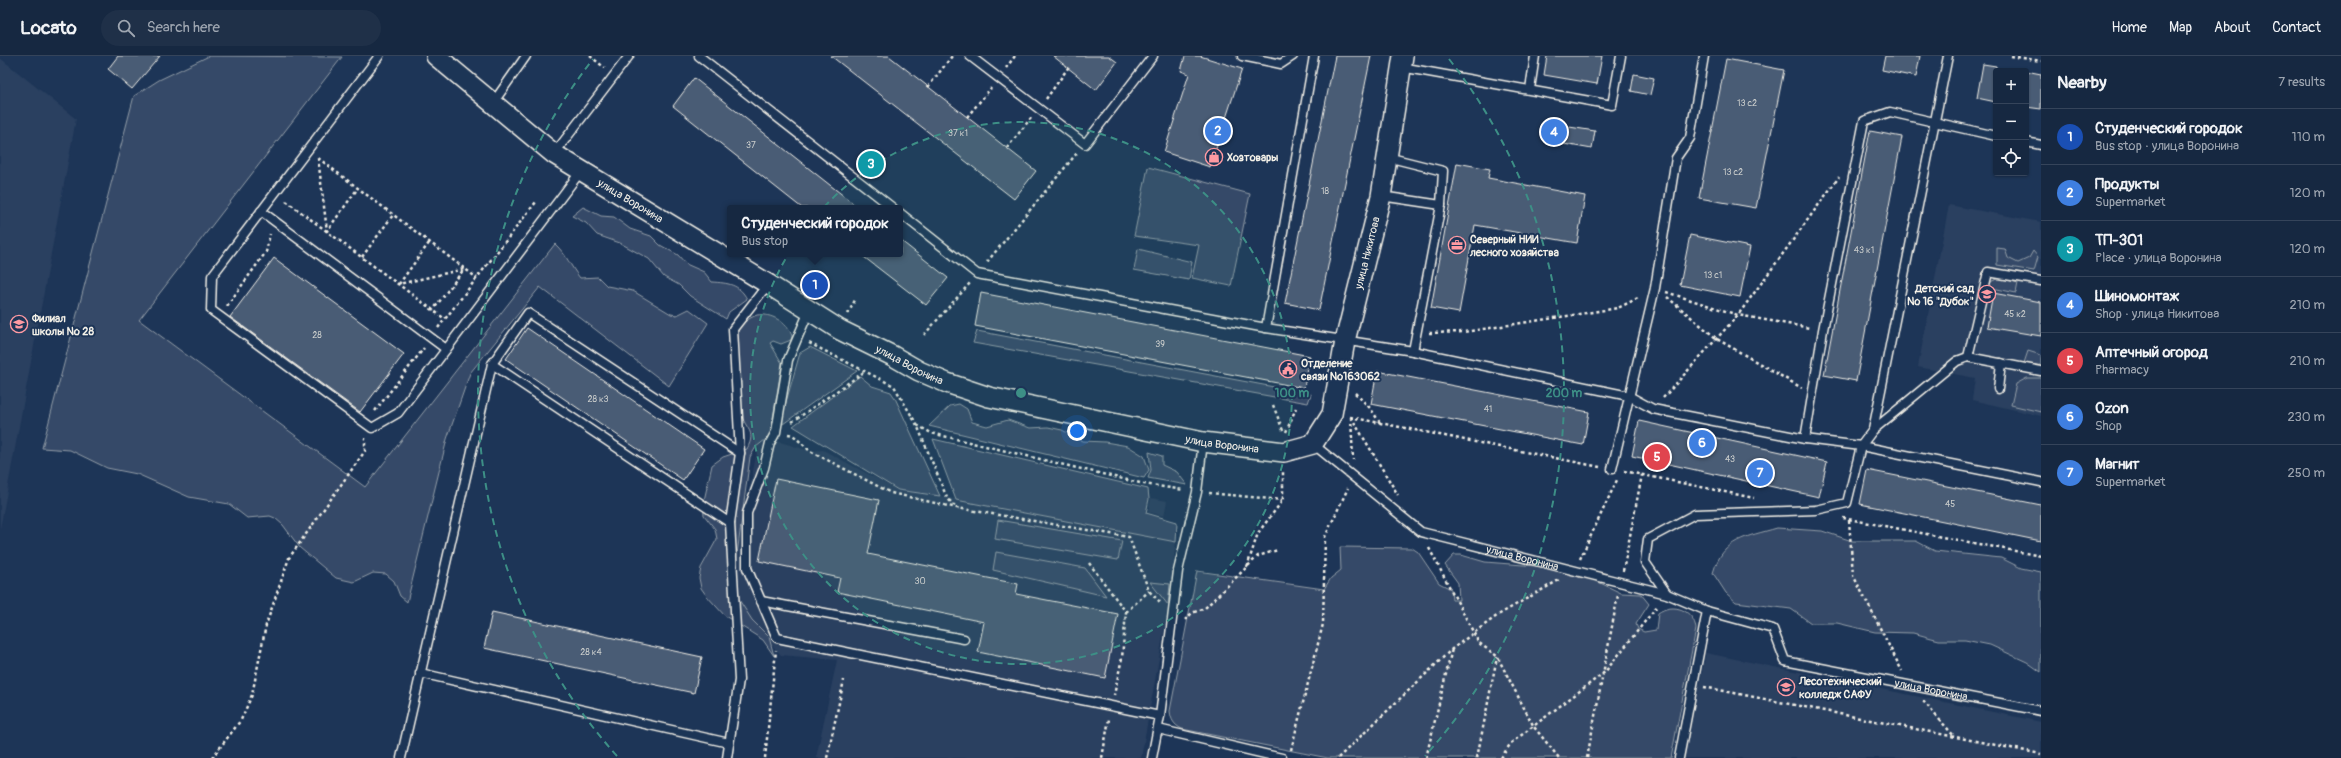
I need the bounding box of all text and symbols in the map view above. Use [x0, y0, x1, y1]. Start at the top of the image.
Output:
search box [101, 10, 381, 46]
text: Locato [20, 16, 77, 40]
icon: search [115, 17, 137, 39]
text: Search here [147, 18, 220, 37]
text: Home [2112, 19, 2147, 36]
text: Map [2169, 19, 2192, 36]
text: About [2214, 19, 2250, 36]
text: Contact [2272, 19, 2321, 36]
map controls [1993, 68, 2029, 176]
button: + [1993, 68, 2029, 104]
text: Nearby [2057, 72, 2106, 93]
text: 7 results [2278, 74, 2325, 90]
house number: 13 с2 [1737, 98, 1757, 109]
button: − [1993, 104, 2029, 140]
pin: 2 [1205, 116, 1231, 146]
pin: 4 [1541, 117, 1567, 147]
text: Студенческий городок [2095, 119, 2243, 138]
house number: 37 к1 [948, 128, 968, 139]
text: 1 [2067, 129, 2073, 145]
text: 110 m [2292, 129, 2325, 145]
text: Bus stop · улица Воронина [2095, 138, 2239, 154]
house number: 37 [746, 140, 756, 151]
button: locate [1993, 140, 2029, 176]
shop icon: Хозтовары [1204, 147, 1224, 167]
pin: 3 [858, 149, 884, 179]
place label: Хозтовары [1227, 151, 1278, 164]
house number: 13 с2 [1723, 167, 1743, 178]
street label: улица Воронина [595, 175, 666, 225]
text: Продукты [2095, 175, 2159, 194]
text: 2 [2066, 185, 2074, 201]
text: 120 m [2289, 185, 2325, 201]
house number: 18 [1321, 186, 1329, 197]
text: Supermarket [2095, 194, 2166, 210]
popup [727, 205, 903, 257]
text: Студенческий городок [741, 214, 889, 233]
street label: улица Никитова [1351, 215, 1382, 291]
text: ТП-301 [2095, 231, 2143, 250]
text: Bus stop [741, 233, 788, 249]
place label: Северный НИИ лесного хозяйства [1469, 233, 1559, 259]
office icon: Северный НИИ лесного хозяйства [1447, 235, 1467, 255]
text: 3 [2066, 241, 2074, 257]
text: 120 m [2289, 241, 2325, 257]
house number: 43 к1 [1854, 245, 1874, 256]
text: Place · улица Воронина [2095, 250, 2222, 266]
pin: 1 [802, 270, 828, 300]
house number: 13 с1 [1704, 270, 1722, 281]
place label: Детский сад № 16 "Дубок" [1907, 282, 1974, 308]
school or university icon: Детский сад № 16 "Дубок" [1977, 284, 1997, 304]
text: Шиномонтаж [2095, 287, 2179, 306]
text: 4 [2066, 297, 2074, 313]
text: 210 m [2289, 297, 2325, 313]
text: Shop · улица Никитова [2095, 306, 2219, 322]
house number: 45 к2 [2004, 309, 2026, 320]
place label: Филиал школы № 28 [31, 312, 94, 338]
school or university icon: Филиал школы № 28 [9, 314, 29, 334]
house number: 28 [312, 330, 322, 341]
house number: 39 [1155, 339, 1165, 350]
street label: улица Воронина [873, 342, 945, 387]
text: Аптечный огород [2095, 343, 2208, 362]
text: 5 [2066, 353, 2074, 369]
text: 210 m [2289, 353, 2325, 369]
place label: Отделение связи №163062 [1300, 357, 1380, 383]
public building icon: Отделение связи №163062 [1278, 359, 1298, 379]
text: Pharmacy [2095, 362, 2149, 378]
centre of rings [1014, 386, 1028, 400]
text: 100 m [1275, 386, 1310, 401]
text: 200 m [1546, 386, 1583, 401]
house number: 28 к3 [587, 394, 609, 405]
text: Ozon [2095, 399, 2129, 418]
house number: 41 [1484, 404, 1492, 415]
text: 6 [2066, 409, 2074, 425]
text: 230 m [2288, 409, 2325, 425]
text: Shop [2095, 418, 2122, 434]
your location [1067, 421, 1087, 441]
pin: 6 [1689, 428, 1715, 458]
street label: улица Воронина [1183, 432, 1260, 455]
pin: 5 [1644, 442, 1670, 472]
house number: 43 [1725, 454, 1735, 465]
text: Магнит [2095, 455, 2140, 474]
pin: 7 [1747, 458, 1773, 488]
text: 7 [2067, 465, 2073, 481]
text: 250 m [2287, 465, 2325, 481]
text: Supermarket [2095, 474, 2166, 490]
house number: 45 [1945, 499, 1955, 510]
street label: улица Воронина [1484, 542, 1560, 573]
house number: 30 [914, 576, 926, 587]
house number: 28 к4 [580, 647, 602, 658]
place label: Лесотехнический колледж САФУ [1798, 675, 1882, 701]
street label: улица Воронина [1893, 676, 1969, 703]
school or university icon: Лесотехнический колледж САФУ [1776, 677, 1796, 697]

